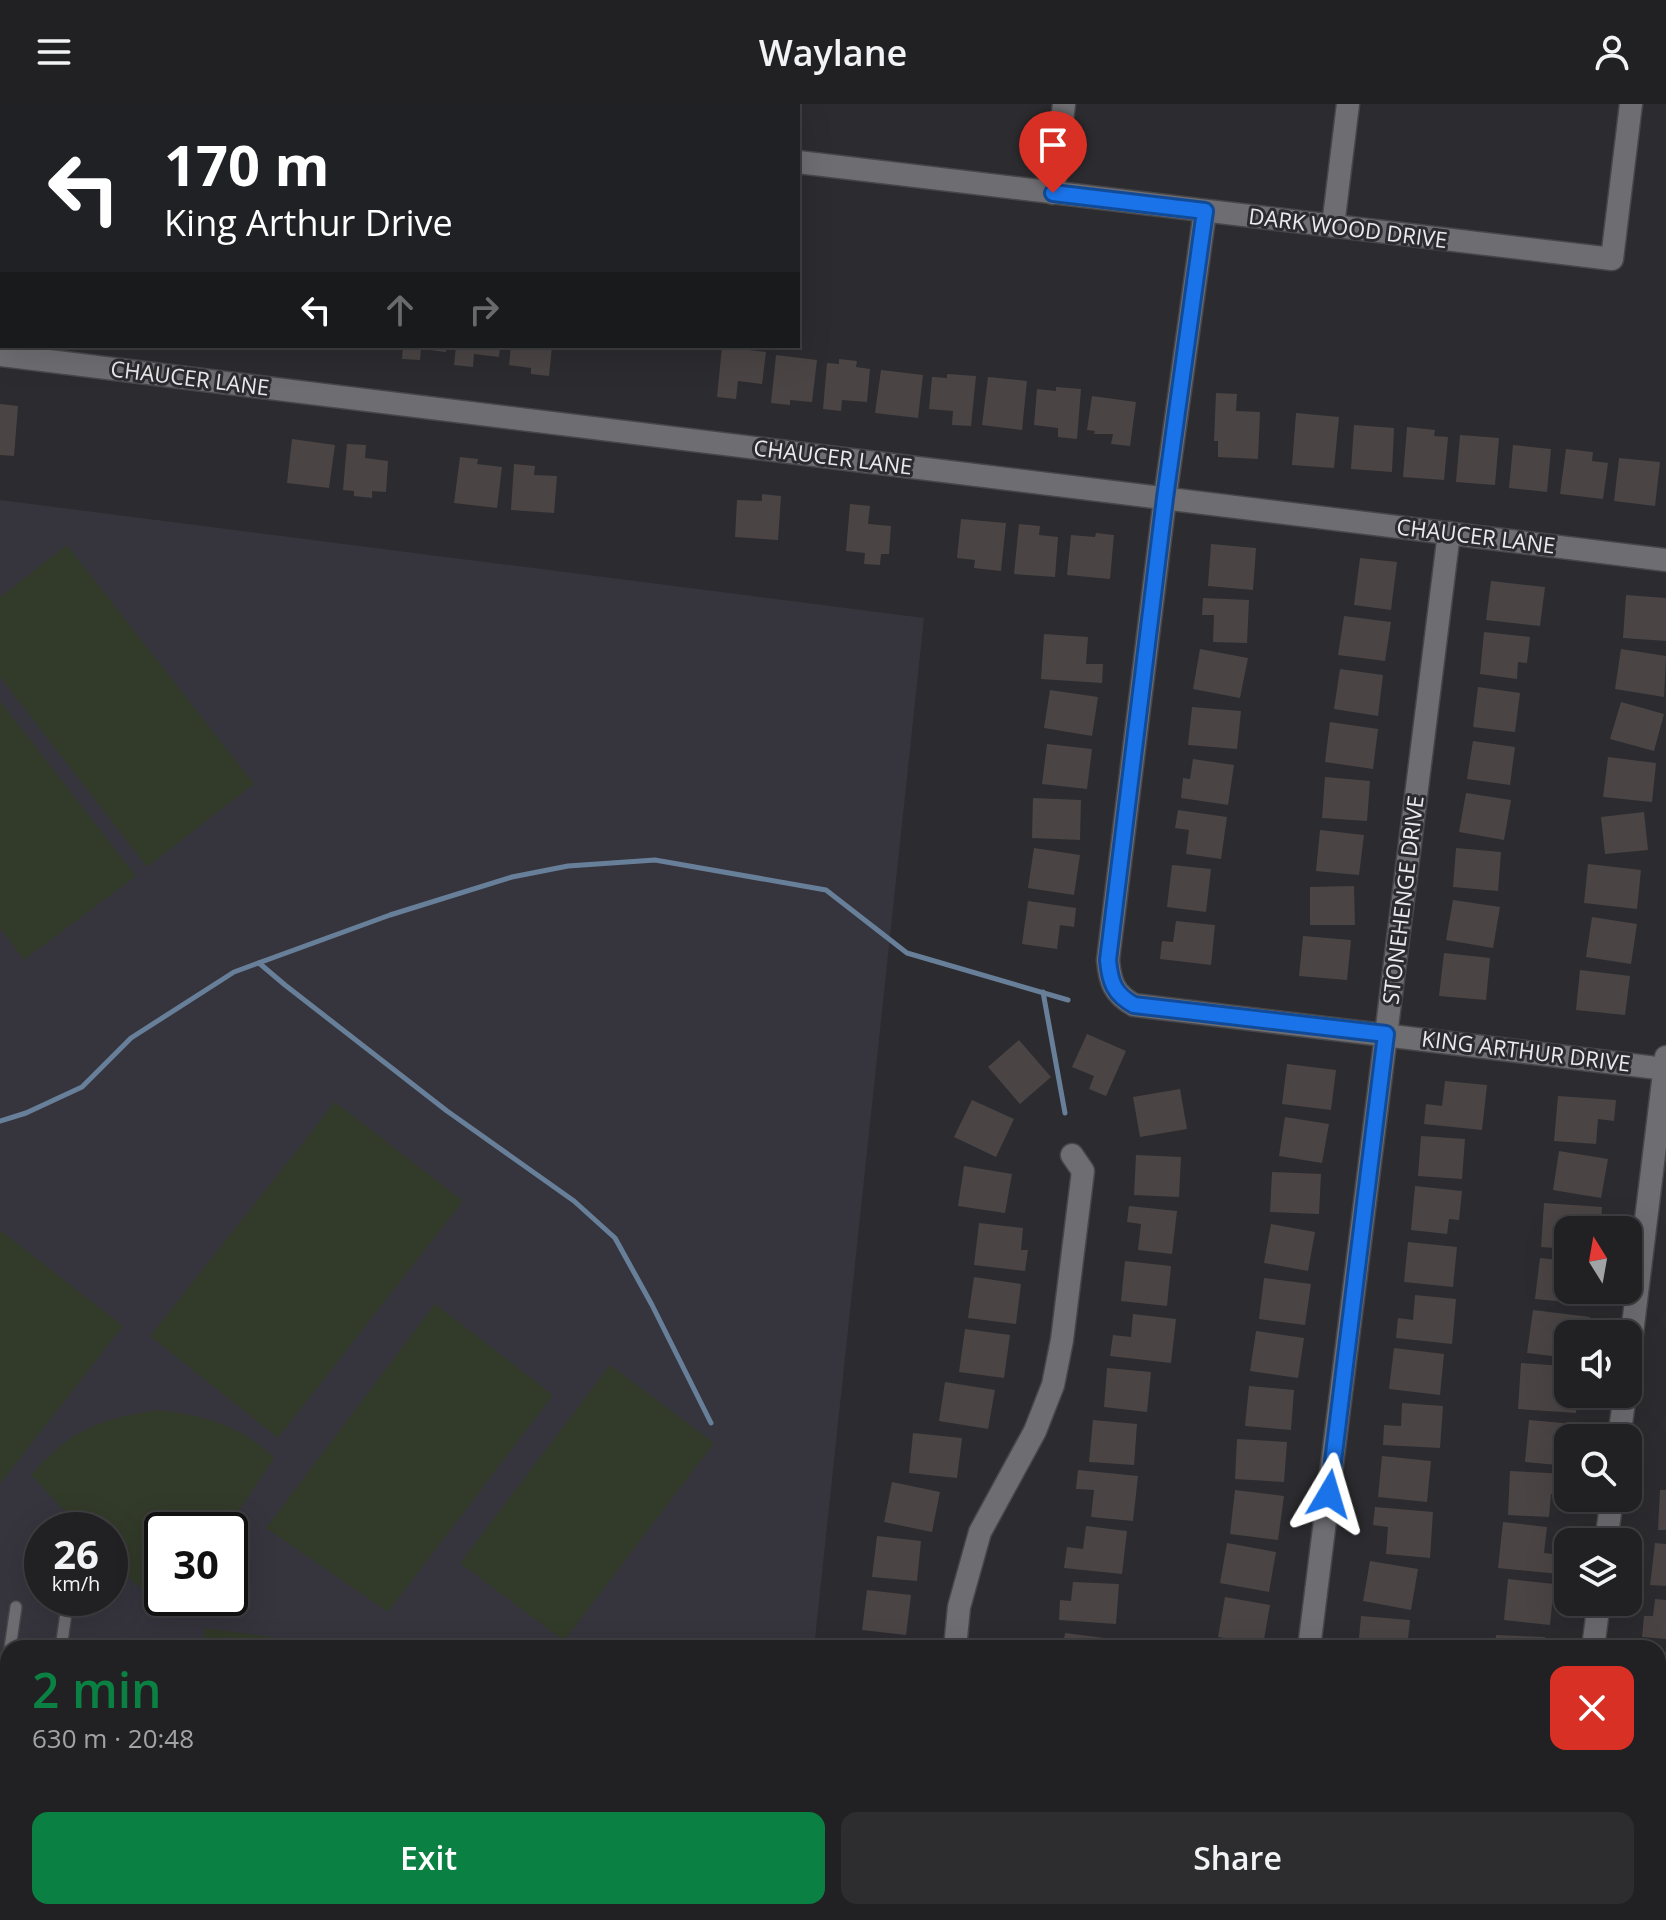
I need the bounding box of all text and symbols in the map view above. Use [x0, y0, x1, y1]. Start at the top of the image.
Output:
text: Waylane [759, 28, 907, 77]
icon: menu [32, 30, 76, 74]
icon: person [1590, 30, 1634, 74]
pin [1019, 111, 1087, 193]
icon: arrive [1031, 123, 1075, 167]
text: 170 m [164, 126, 330, 202]
icon: left [32, 136, 136, 240]
text: King Arthur Drive [164, 198, 453, 247]
street label: DARK WOOD DRIVE [1247, 200, 1449, 254]
icon: left [294, 288, 338, 332]
icon: ahead [378, 288, 422, 332]
icon: right [462, 288, 506, 332]
street label: CHAUCER LANE [109, 352, 271, 402]
street label: CHAUCER LANE [752, 431, 914, 481]
street label: CHAUCER LANE [1395, 510, 1557, 560]
street label: STONEHENGE DRIVE [1374, 794, 1430, 1006]
street label: KING ARTHUR DRIVE [1420, 1022, 1632, 1078]
north arrow [1554, 1216, 1642, 1304]
map controls [1554, 1216, 1642, 1616]
button: sound [1554, 1320, 1642, 1408]
button: search [1554, 1424, 1642, 1512]
position arrow [1287, 1452, 1371, 1536]
speed limit sign: 30 [144, 1512, 248, 1616]
text: 26 [53, 1526, 99, 1581]
button: layers [1554, 1528, 1642, 1616]
text: km/h [52, 1570, 100, 1597]
text: 2 min [32, 1657, 162, 1722]
button: close [1550, 1666, 1634, 1750]
text: 630 m · 20:48 [32, 1720, 194, 1756]
button: Exit [32, 1812, 825, 1904]
button: Share [841, 1812, 1634, 1904]

